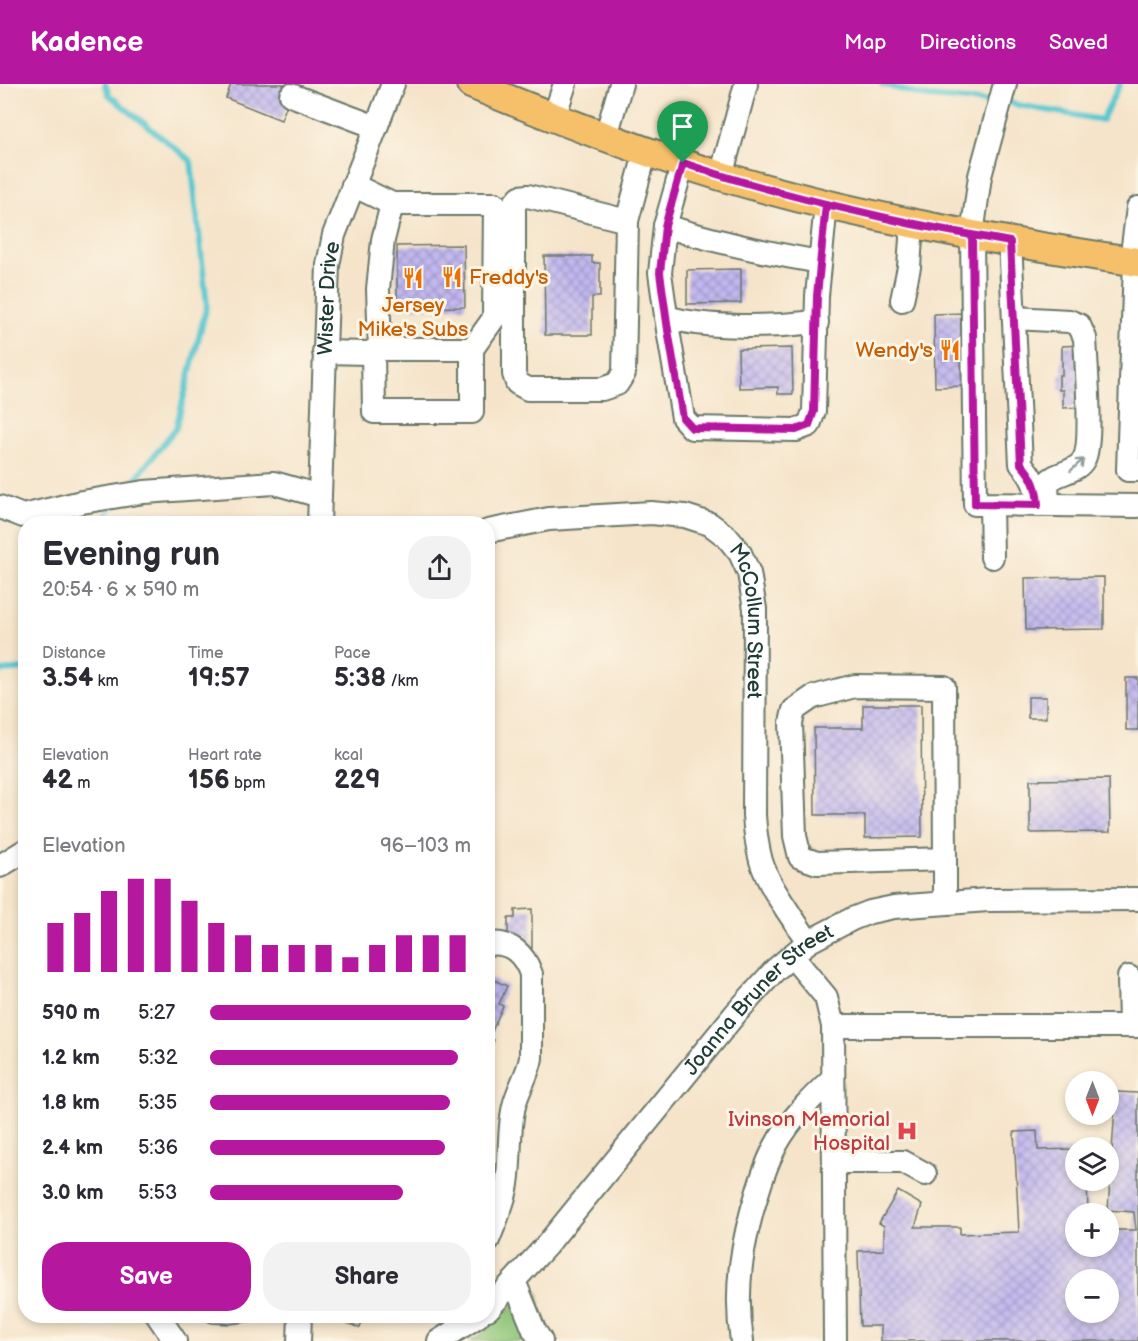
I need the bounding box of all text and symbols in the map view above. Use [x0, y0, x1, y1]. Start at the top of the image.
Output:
text: Kadence [30, 26, 143, 59]
text: Map [844, 30, 887, 55]
text: Directions [920, 30, 1016, 55]
text: Saved [1049, 30, 1108, 55]
pin [657, 101, 708, 163]
icon: arrive [666, 110, 699, 143]
street label: Wister Drive [313, 239, 345, 356]
restaurant icon: Freddy's [440, 265, 464, 289]
place label: Freddy's [469, 265, 548, 290]
restaurant icon: Jersey Mike's Subs [401, 266, 425, 290]
place label: Jersey Mike's Subs [358, 293, 469, 342]
place label: Wendy's [856, 338, 933, 363]
restaurant icon: Wendy's [938, 338, 962, 362]
one-way arrow [1069, 458, 1084, 472]
text: Evening run [42, 535, 220, 575]
button: share [408, 536, 471, 599]
street label: McCollum Street [724, 538, 767, 699]
text: 20:54 · 6 × 590 m [42, 578, 199, 602]
text: Distance [42, 644, 106, 663]
text: Time [188, 644, 223, 663]
text: Pace [334, 644, 370, 663]
text: 3.54 [42, 663, 93, 694]
text: 19:57 [188, 663, 250, 694]
text: 5:38 [334, 663, 386, 694]
text: km [93, 672, 119, 691]
text: /km [386, 672, 419, 691]
text: Elevation [42, 746, 109, 765]
text: Heart rate [188, 746, 262, 765]
text: kcal [334, 746, 363, 765]
text: 42 [42, 765, 73, 796]
text: 156 [188, 765, 230, 796]
text: 229 [334, 765, 380, 796]
text: m [73, 774, 90, 793]
text: bpm [230, 774, 266, 793]
text: Elevation [42, 834, 125, 858]
text: 96–103 m [380, 834, 471, 858]
street label: Joanna Bruner Street [678, 919, 838, 1080]
text: 590 m [42, 1001, 100, 1025]
text: 5:27 [138, 1001, 175, 1025]
text: 1.2 km [42, 1046, 100, 1070]
text: 5:32 [138, 1046, 178, 1070]
north arrow [1065, 1071, 1119, 1125]
map controls [1065, 1071, 1119, 1323]
text: 1.8 km [42, 1091, 100, 1115]
text: 5:35 [138, 1091, 177, 1115]
place label: Ivinson Memorial Hospital [728, 1107, 890, 1156]
hospital icon: Ivinson Memorial Hospital [895, 1119, 919, 1143]
text: 2.4 km [42, 1136, 103, 1160]
text: 5:36 [138, 1136, 178, 1160]
button: layers [1065, 1137, 1119, 1191]
text: 3.0 km [42, 1181, 103, 1205]
text: 5:53 [138, 1181, 177, 1205]
button: + [1065, 1203, 1119, 1257]
button: Save [42, 1242, 251, 1311]
button: Share [263, 1242, 471, 1311]
button: − [1065, 1269, 1119, 1323]

